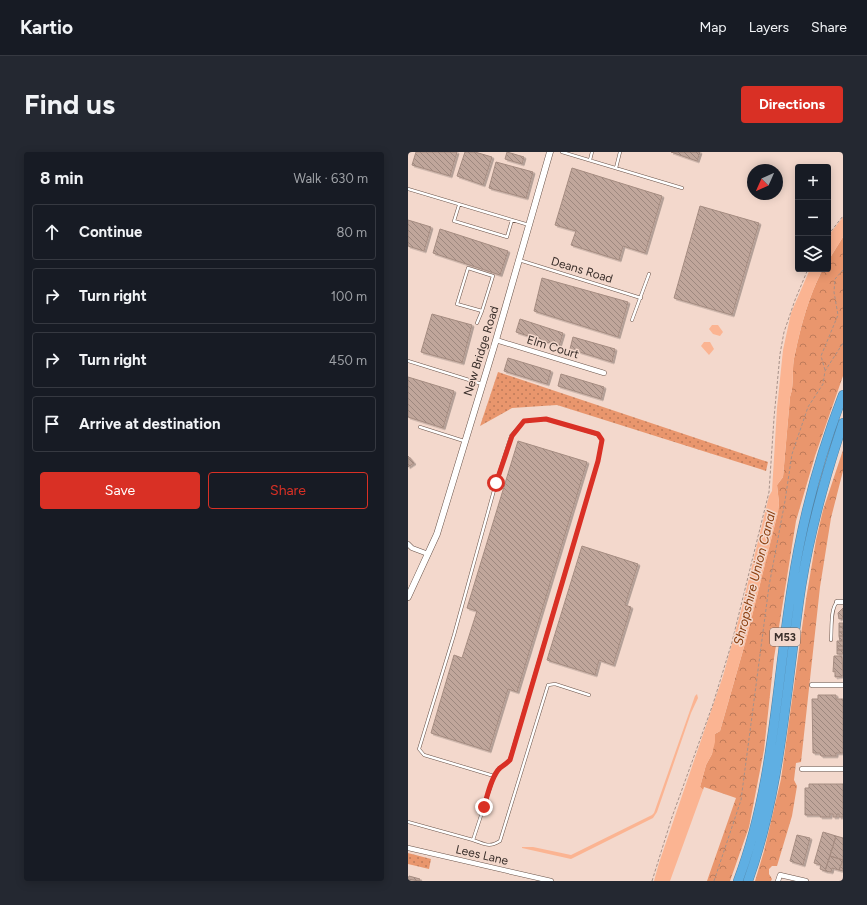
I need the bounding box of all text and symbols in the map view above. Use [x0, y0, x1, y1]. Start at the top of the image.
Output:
text: Kartio [20, 16, 73, 39]
text: Map [699, 19, 727, 36]
text: Layers [749, 19, 789, 36]
text: Share [811, 19, 847, 36]
button: Directions [741, 86, 843, 123]
text: Find us [24, 87, 115, 121]
north arrow [747, 164, 783, 200]
map controls [795, 164, 831, 272]
button: + [795, 164, 831, 200]
text: 8 min [40, 168, 83, 188]
text: Walk · 630 m [293, 171, 368, 186]
button: − [795, 200, 831, 236]
icon: ahead [41, 221, 63, 243]
text: Continue [79, 223, 142, 241]
text: 80 m [336, 225, 367, 240]
button: layers [795, 236, 831, 272]
street label: Deans Road [549, 254, 615, 286]
icon: right [41, 285, 63, 307]
text: Turn right [79, 287, 147, 305]
text: 100 m [331, 289, 367, 304]
street label: New Bridge Road [461, 304, 501, 398]
street label: Elm Court [525, 332, 581, 362]
icon: right [41, 349, 63, 371]
text: Turn right [79, 351, 147, 369]
text: 450 m [329, 353, 367, 368]
icon: arrive [41, 413, 63, 435]
text: Arrive at destination [79, 415, 220, 433]
button: Save [40, 472, 200, 509]
button: Share [208, 472, 368, 509]
route start [487, 474, 505, 492]
water label: Shropshire Union Canal [730, 509, 779, 647]
road number: M53 [770, 628, 800, 646]
route end [475, 798, 493, 816]
street label: Lees Lane [454, 842, 510, 868]

